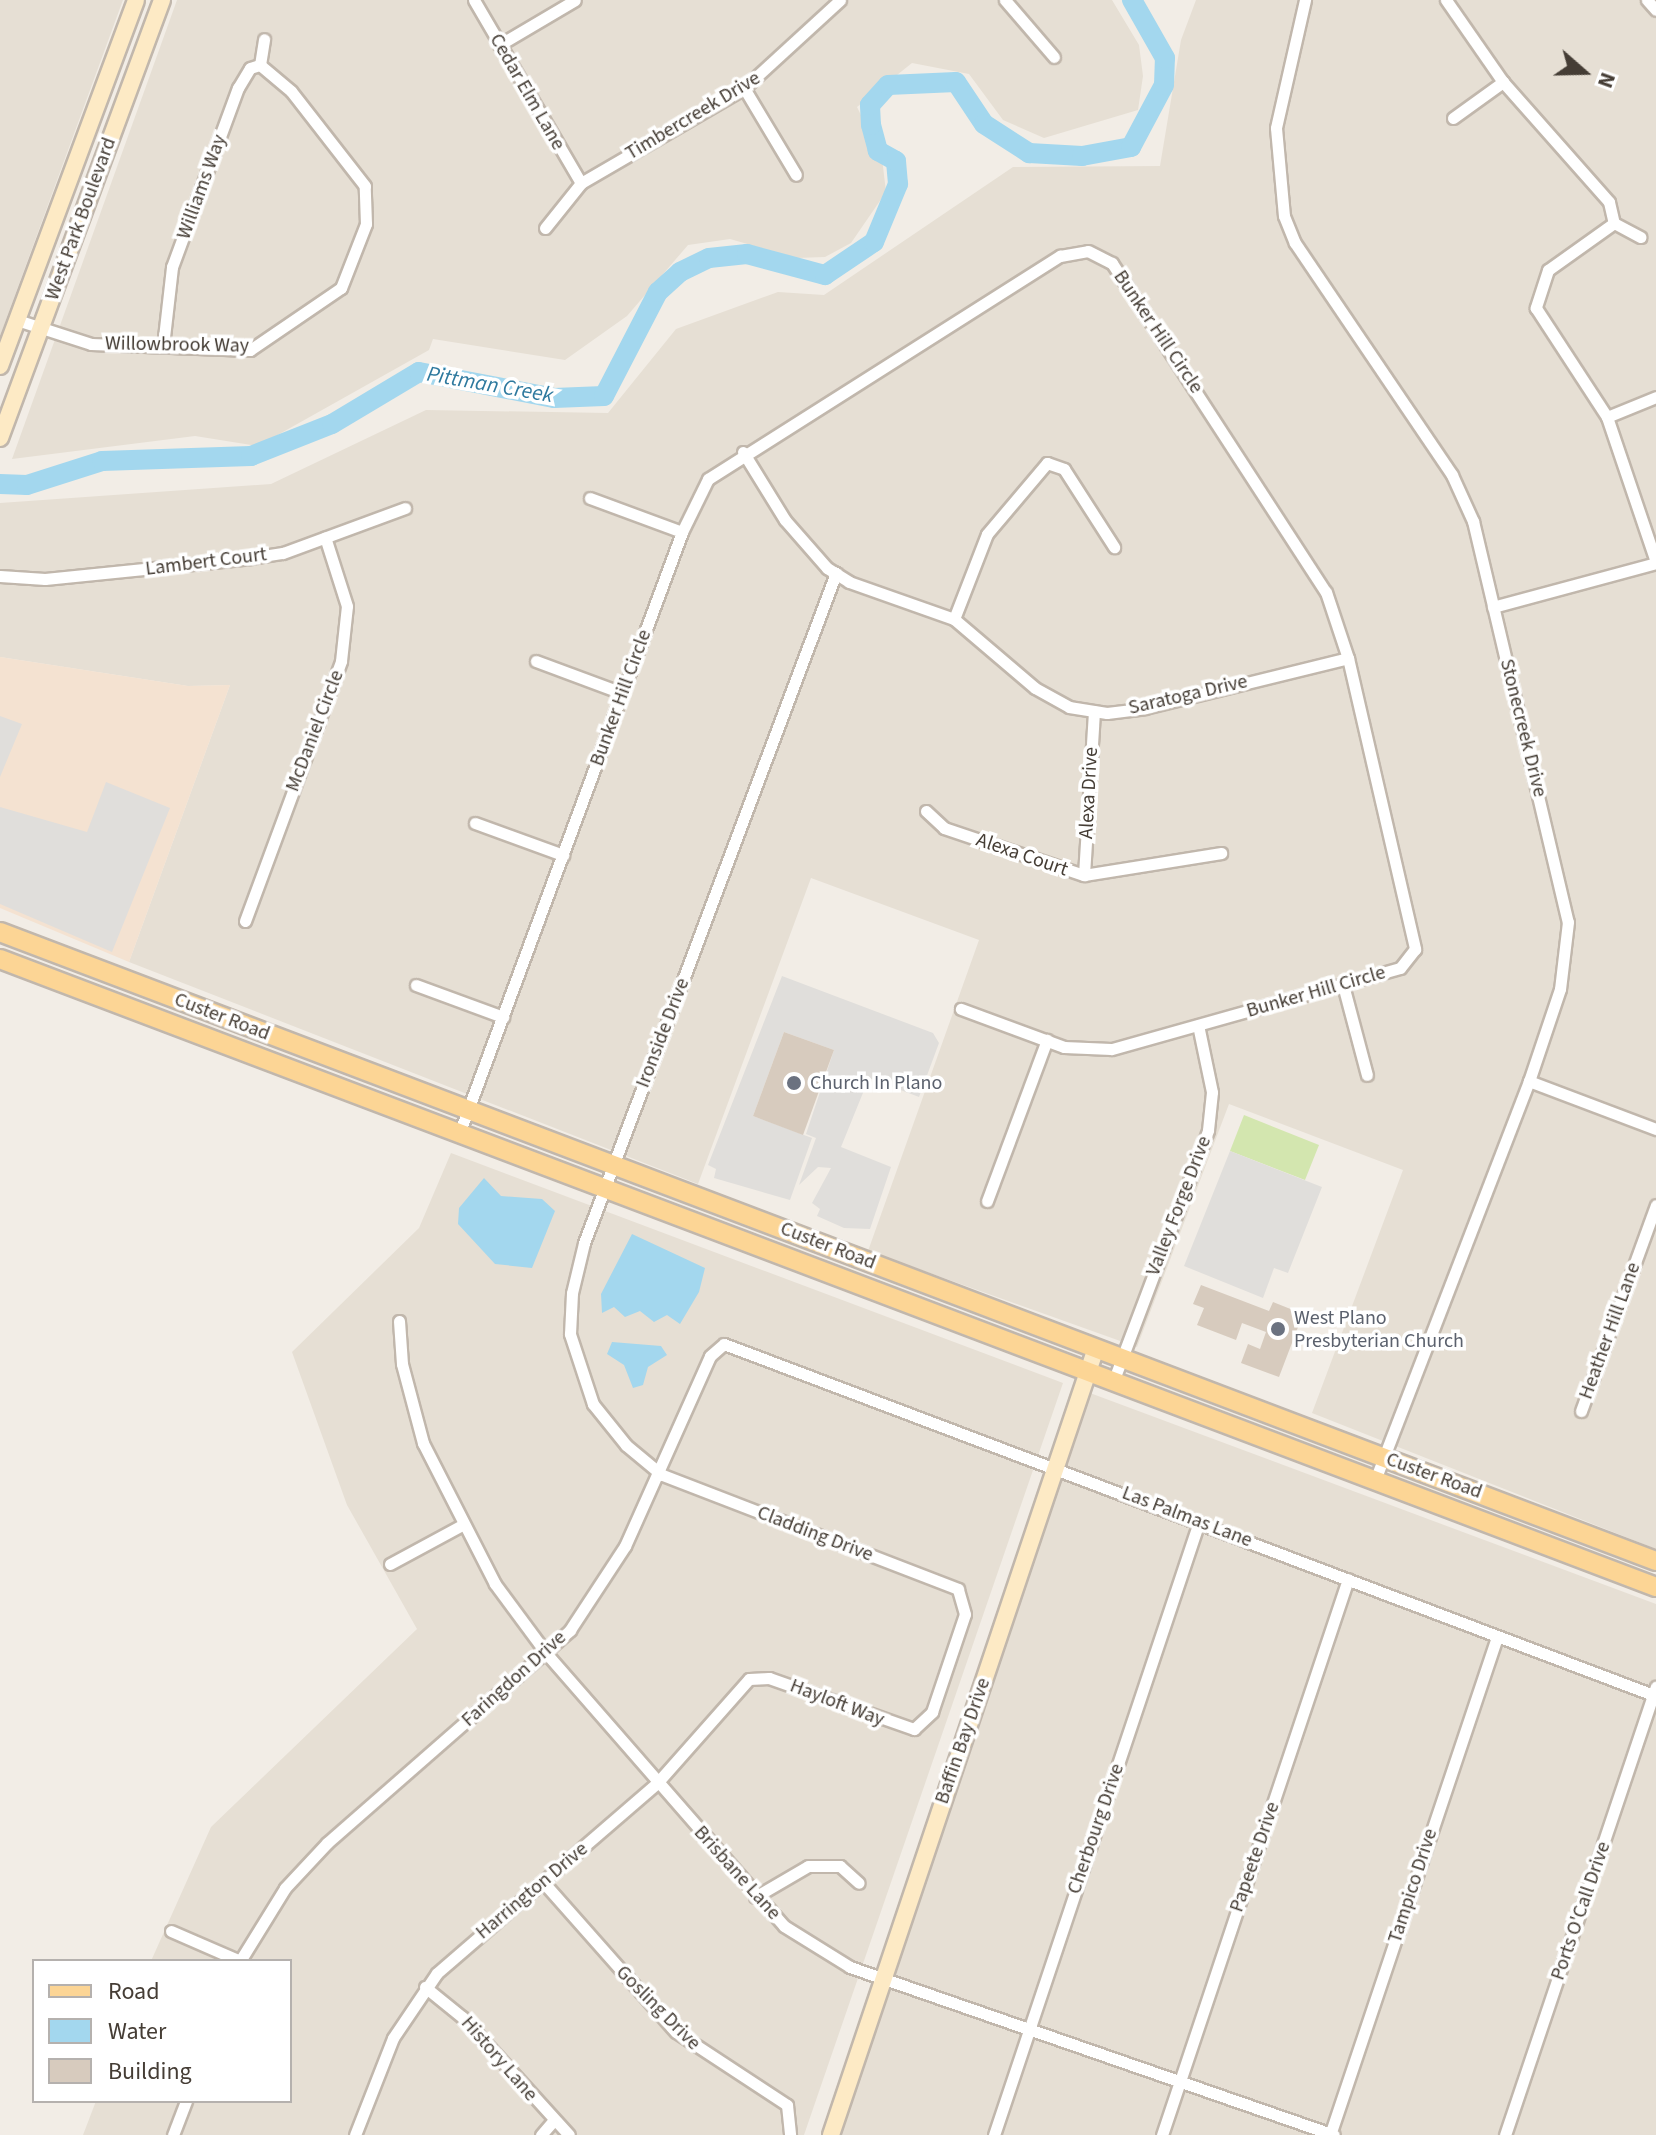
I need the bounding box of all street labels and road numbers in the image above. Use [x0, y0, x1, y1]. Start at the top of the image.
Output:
street label: Cedar Elm Lane [484, 30, 570, 154]
street label: Timbercreek Drive [621, 66, 765, 166]
street label: Williams Way [172, 131, 232, 243]
street label: West Park Boulevard [40, 134, 122, 304]
street label: Bunker Hill Circle [1108, 266, 1208, 398]
street label: Willowbrook Way [105, 332, 249, 358]
street label: Lambert Court [144, 543, 268, 581]
street label: Bunker Hill Circle [585, 627, 657, 769]
street label: Stonecreek Drive [1494, 657, 1552, 799]
street label: McDaniel Circle [281, 667, 349, 795]
street label: Saratoga Drive [1126, 670, 1250, 720]
street label: Alexa Drive [1075, 746, 1103, 840]
street label: Alexa Court [973, 828, 1071, 882]
street label: Bunker Hill Circle [1244, 961, 1388, 1023]
street label: Ironside Drive [631, 975, 695, 1091]
street label: Custer Road [171, 988, 273, 1046]
street label: Valley Forge Drive [1141, 1133, 1217, 1279]
street label: Custer Road [777, 1217, 879, 1275]
street label: Heather Hill Lane [1574, 1259, 1646, 1403]
street label: Custer Road [1383, 1448, 1485, 1504]
street label: Las Palmas Lane [1119, 1481, 1255, 1553]
street label: Cladding Drive [754, 1501, 876, 1567]
street label: Faringdon Drive [457, 1626, 571, 1732]
street label: Hayloft Way [786, 1674, 888, 1732]
street label: Baffin Bay Drive [930, 1675, 996, 1807]
street label: Cherbourg Drive [1062, 1761, 1130, 1897]
street label: Papeete Drive [1225, 1799, 1285, 1915]
street label: Brisbane Lane [688, 1821, 786, 1925]
street label: Tampico Drive [1383, 1826, 1443, 1946]
street label: Harrington Drive [471, 1837, 593, 1945]
street label: Ports O'Call Drive [1546, 1839, 1616, 1983]
street label: Gosling Drive [611, 1961, 705, 2055]
street label: History Lane [456, 2012, 542, 2106]

